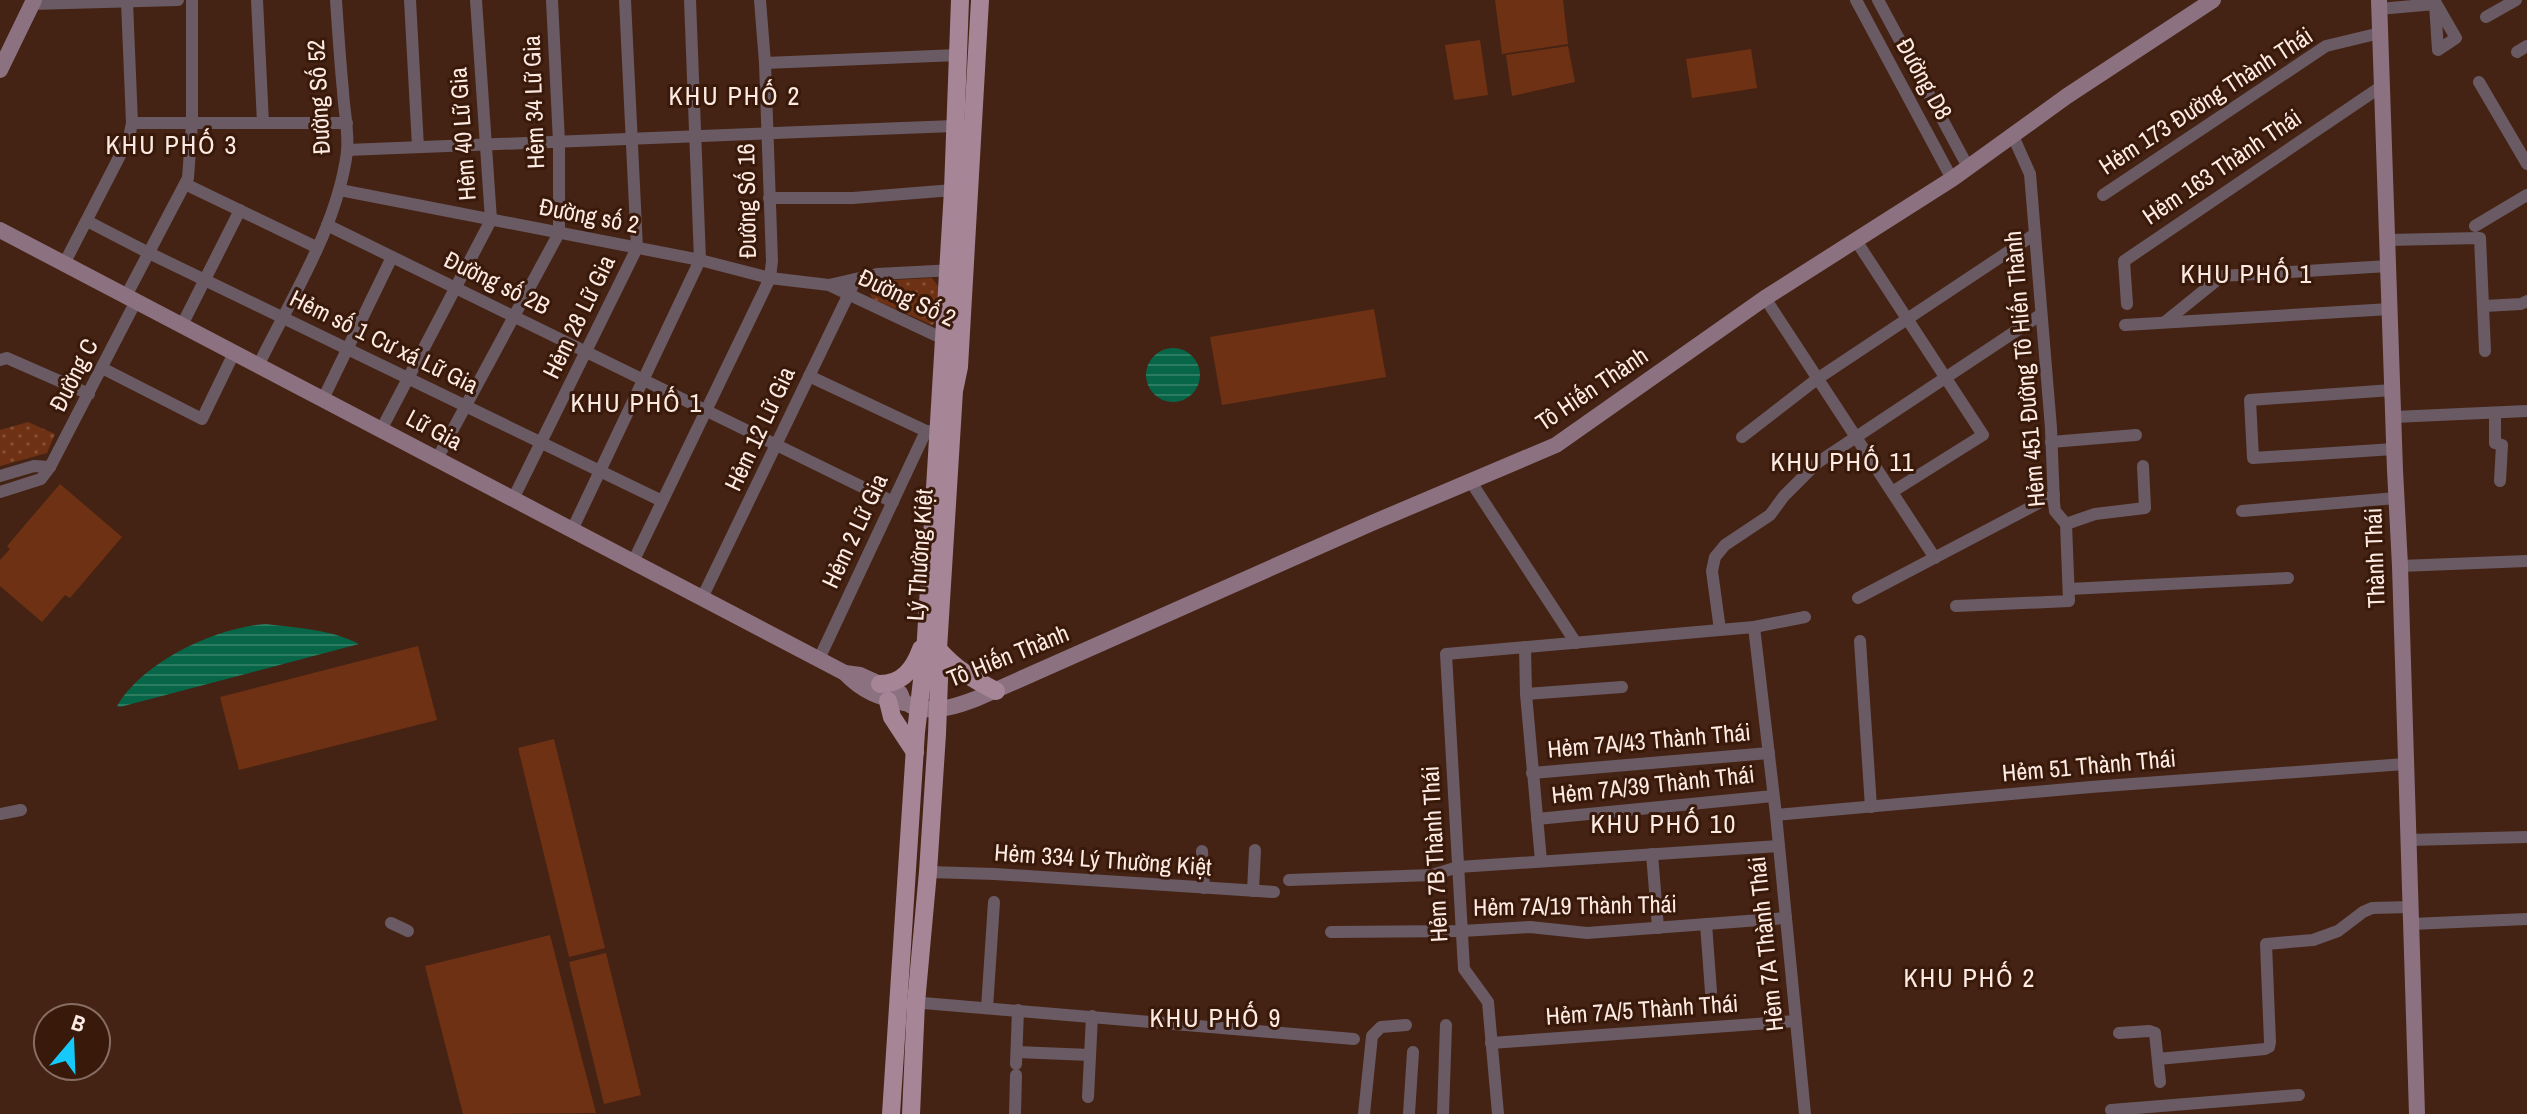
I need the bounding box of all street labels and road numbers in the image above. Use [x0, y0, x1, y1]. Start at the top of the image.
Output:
street label: Hẻm 173 Đường Thành Thái [2092, 19, 2318, 181]
street label: Đường D8 [1889, 32, 1960, 125]
street label: Hẻm 34 Lữ Gia [515, 35, 551, 169]
street label: Đường Số 52 [299, 39, 337, 155]
street label: Hẻm 40 Lữ Gia [441, 66, 483, 202]
street label: Hẻm 163 Thành Thái [2136, 101, 2307, 231]
street label: Đường Số 16 [729, 143, 763, 259]
street label: Đường số 2 [537, 190, 642, 240]
street label: Hẻm 451 Đường Tô Hiến Thành [1996, 230, 2052, 509]
street label: Đường số 2B [439, 243, 556, 321]
street label: Hẻm 28 Lữ Gia [534, 250, 622, 384]
street label: Đường Số 2 [854, 261, 961, 334]
street label: Hẻm số 1 Cư xá Lữ Gia [285, 282, 484, 401]
street label: Đường C [41, 333, 105, 416]
street label: Tô Hiến Thành [1529, 339, 1654, 437]
street label: Hẻm 12 Lữ Gia [716, 361, 802, 496]
street label: Lữ Gia [401, 401, 468, 457]
street label: Hẻm 2 Lữ Gia [814, 468, 895, 593]
street label: Lý Thường Kiệt [898, 487, 940, 622]
street label: Thành Thái [2356, 507, 2392, 609]
street label: Tô Hiến Thành [942, 616, 1073, 694]
street label: Hẻm 7A/43 Thành Thái [1546, 715, 1752, 765]
street label: Hẻm 51 Thành Thái [2001, 741, 2177, 789]
street label: Hẻm 7A/39 Thành Thái [1550, 757, 1756, 811]
street label: Hẻm 7B Thành Thái [1413, 765, 1455, 943]
street label: Hẻm 334 Lý Thường Kiệt [993, 835, 1213, 883]
street label: Hẻm 7A Thành Thái [1740, 855, 1790, 1033]
street label: Hẻm 7A/19 Thành Thái [1473, 887, 1677, 923]
street label: Hẻm 7A/5 Thành Thái [1545, 986, 1739, 1032]

